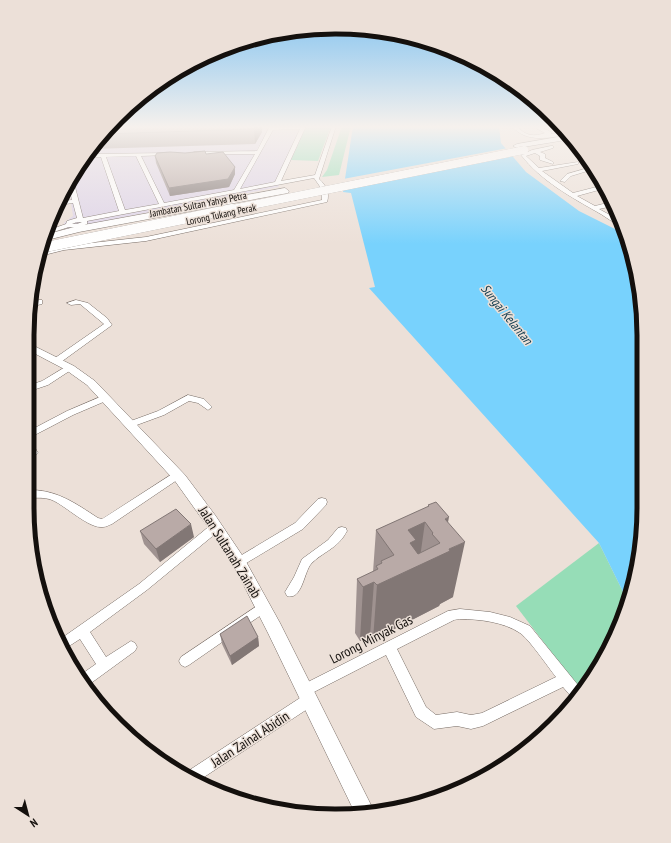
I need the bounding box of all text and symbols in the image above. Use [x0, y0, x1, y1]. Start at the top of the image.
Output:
street label: Jambatan Sultan Yahya Petra [147, 189, 248, 220]
street label: Lorong Tukang Perak [185, 201, 257, 228]
water label: Sungai Kelantan [477, 281, 537, 349]
street label: Jalan Sultanah Zainab [194, 502, 265, 601]
street label: Lorong Minyak Gas [327, 610, 416, 668]
street label: Jalan Zainal Abidin [207, 707, 293, 772]
north arrow [8, 795, 48, 835]
text: N [27, 816, 40, 831]

